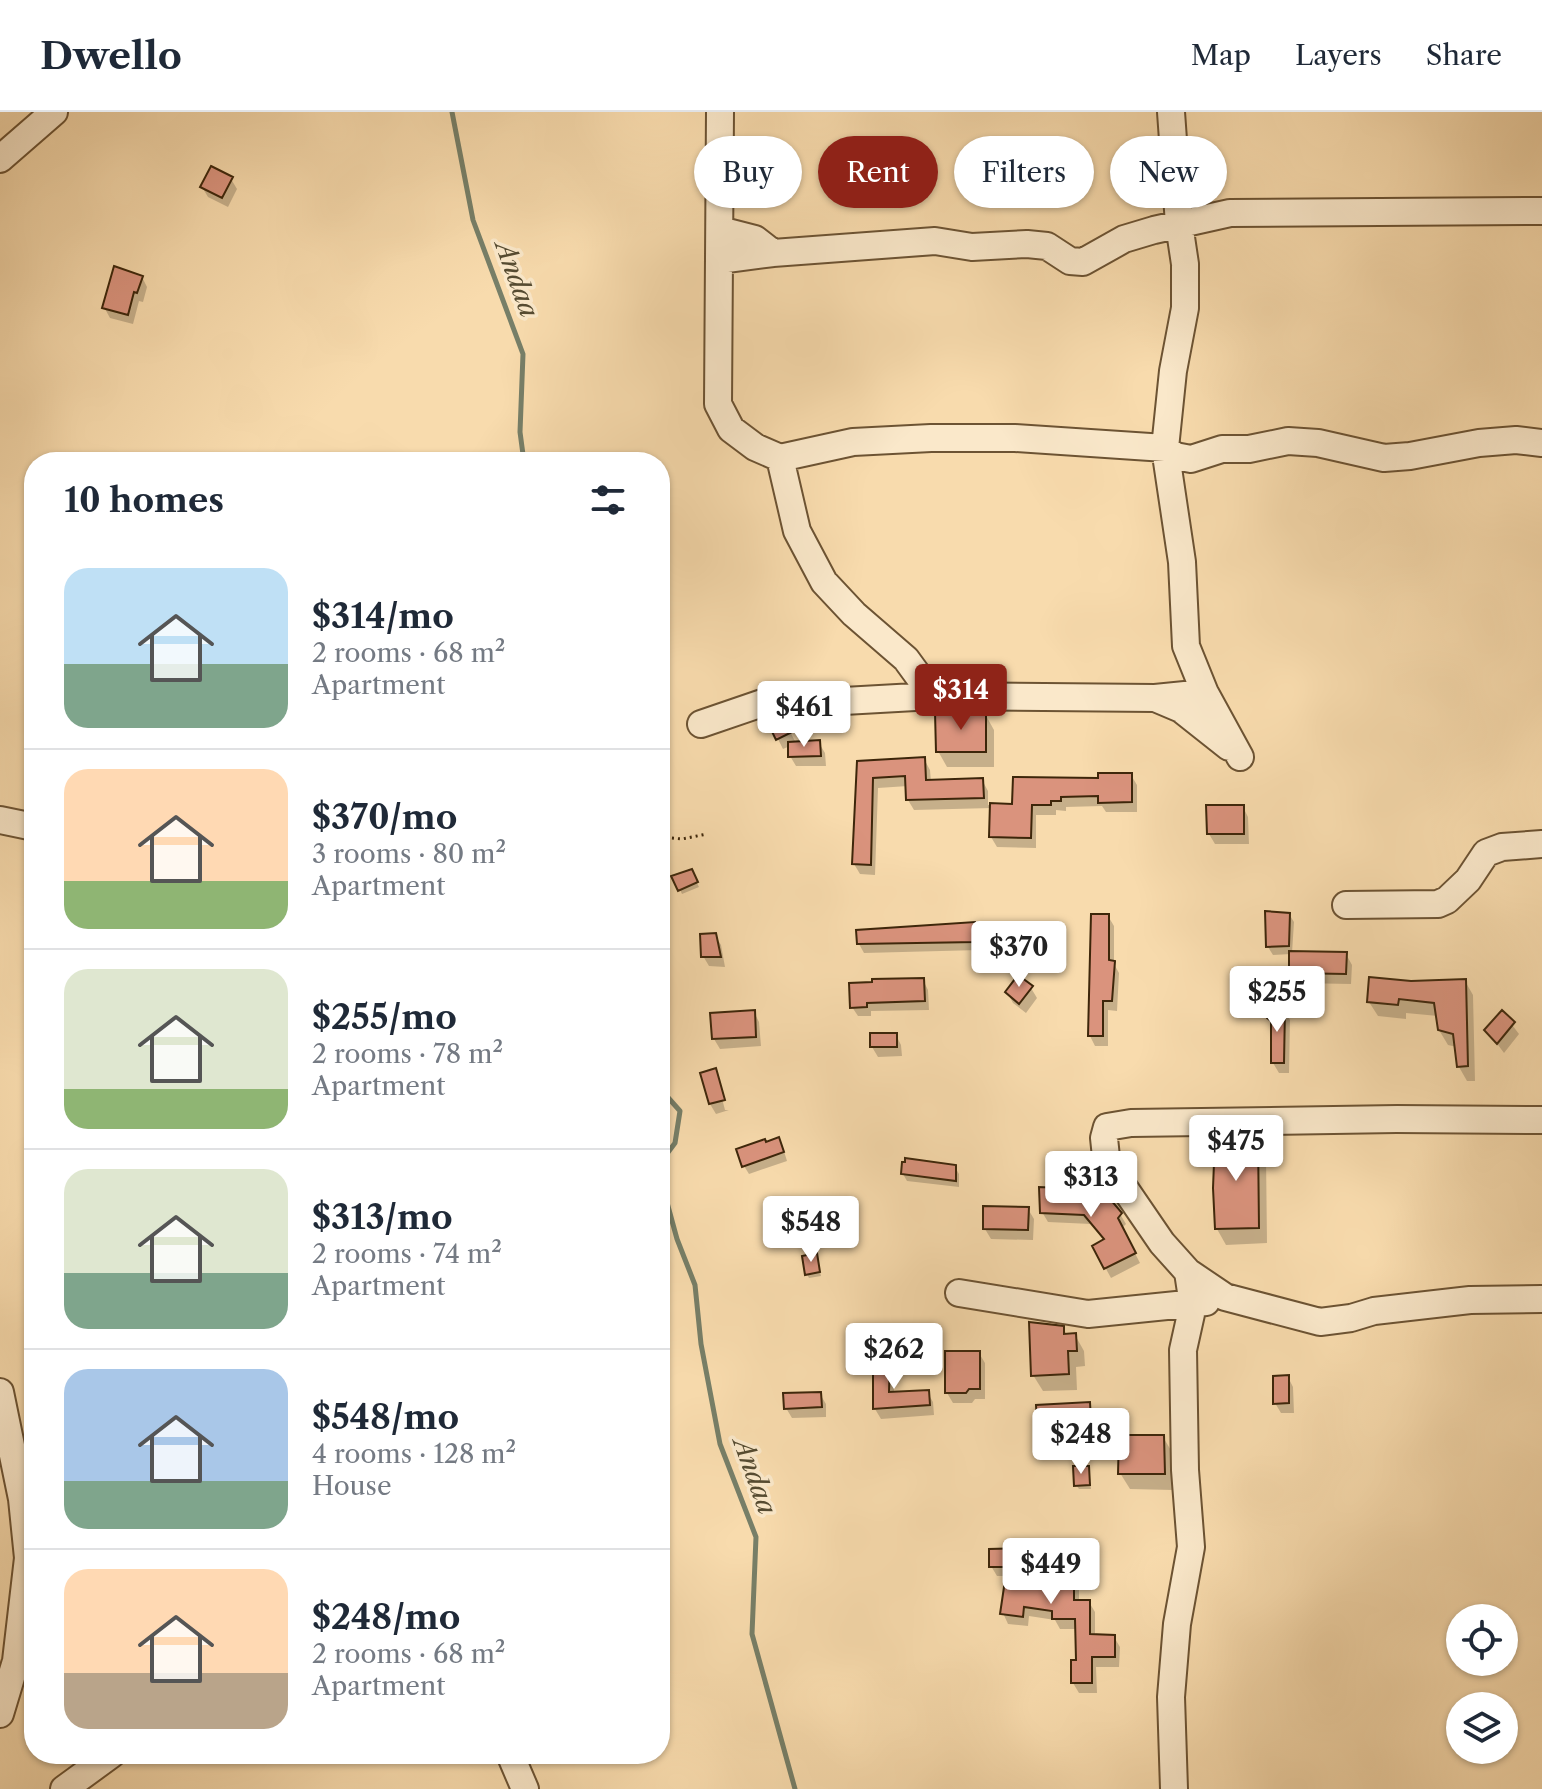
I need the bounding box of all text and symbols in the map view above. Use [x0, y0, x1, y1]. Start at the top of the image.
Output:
text: Dwello [40, 32, 182, 79]
text: Map [1191, 38, 1251, 72]
text: Layers [1295, 38, 1382, 72]
text: Share [1426, 38, 1502, 72]
chip: Buy [694, 136, 802, 208]
chip: Rent [818, 136, 938, 208]
chip: Filters [954, 136, 1094, 208]
chip: New [1110, 136, 1227, 208]
water label: Andaa [487, 233, 546, 322]
icon: filters [586, 478, 630, 522]
text: 10 homes [64, 479, 224, 521]
text: $314/mo [312, 595, 454, 637]
icon: home [128, 600, 224, 696]
text: 2 rooms · 68 m² [312, 637, 505, 669]
pin: $314 [914, 664, 1008, 732]
text: Apartment [312, 669, 445, 701]
text: $314 [933, 674, 989, 706]
pin: $461 [757, 681, 851, 749]
text: $461 [775, 691, 833, 723]
text: $370/mo [312, 796, 457, 838]
icon: home [128, 801, 224, 897]
text: 3 rooms · 80 m² [312, 838, 506, 870]
text: Apartment [312, 870, 445, 902]
pin: $370 [972, 921, 1066, 989]
text: $370 [989, 931, 1049, 963]
pin: $255 [1230, 966, 1324, 1034]
text: $255 [1248, 976, 1306, 1008]
text: $255/mo [312, 996, 457, 1038]
icon: home [128, 1001, 224, 1097]
text: 2 rooms · 78 m² [312, 1038, 503, 1070]
text: Apartment [312, 1070, 445, 1102]
pin: $475 [1189, 1115, 1283, 1183]
text: $475 [1207, 1125, 1265, 1157]
pin: $313 [1044, 1151, 1138, 1219]
text: $313 [1063, 1161, 1119, 1193]
text: $313/mo [312, 1196, 453, 1238]
pin: $548 [764, 1196, 858, 1264]
icon: home [128, 1201, 224, 1297]
text: $548 [781, 1206, 841, 1238]
text: 2 rooms · 74 m² [312, 1238, 502, 1270]
text: Apartment [312, 1270, 445, 1302]
pin: $262 [847, 1323, 941, 1391]
text: $262 [864, 1333, 924, 1365]
text: $548/mo [312, 1396, 459, 1438]
icon: home [128, 1401, 224, 1497]
pin: $248 [1034, 1408, 1128, 1476]
text: $248 [1050, 1418, 1112, 1450]
water label: Andaa [725, 1430, 784, 1519]
text: 4 rooms · 128 m² [312, 1438, 516, 1470]
text: House [312, 1470, 392, 1502]
pin: $449 [1004, 1538, 1098, 1606]
text: $449 [1021, 1548, 1081, 1580]
text: $248/mo [312, 1596, 460, 1638]
icon: home [128, 1601, 224, 1697]
map controls [1446, 1604, 1518, 1764]
button: locate [1446, 1604, 1518, 1676]
text: 2 rooms · 68 m² [312, 1638, 505, 1670]
text: Apartment [312, 1670, 445, 1702]
button: layers [1446, 1692, 1518, 1764]

